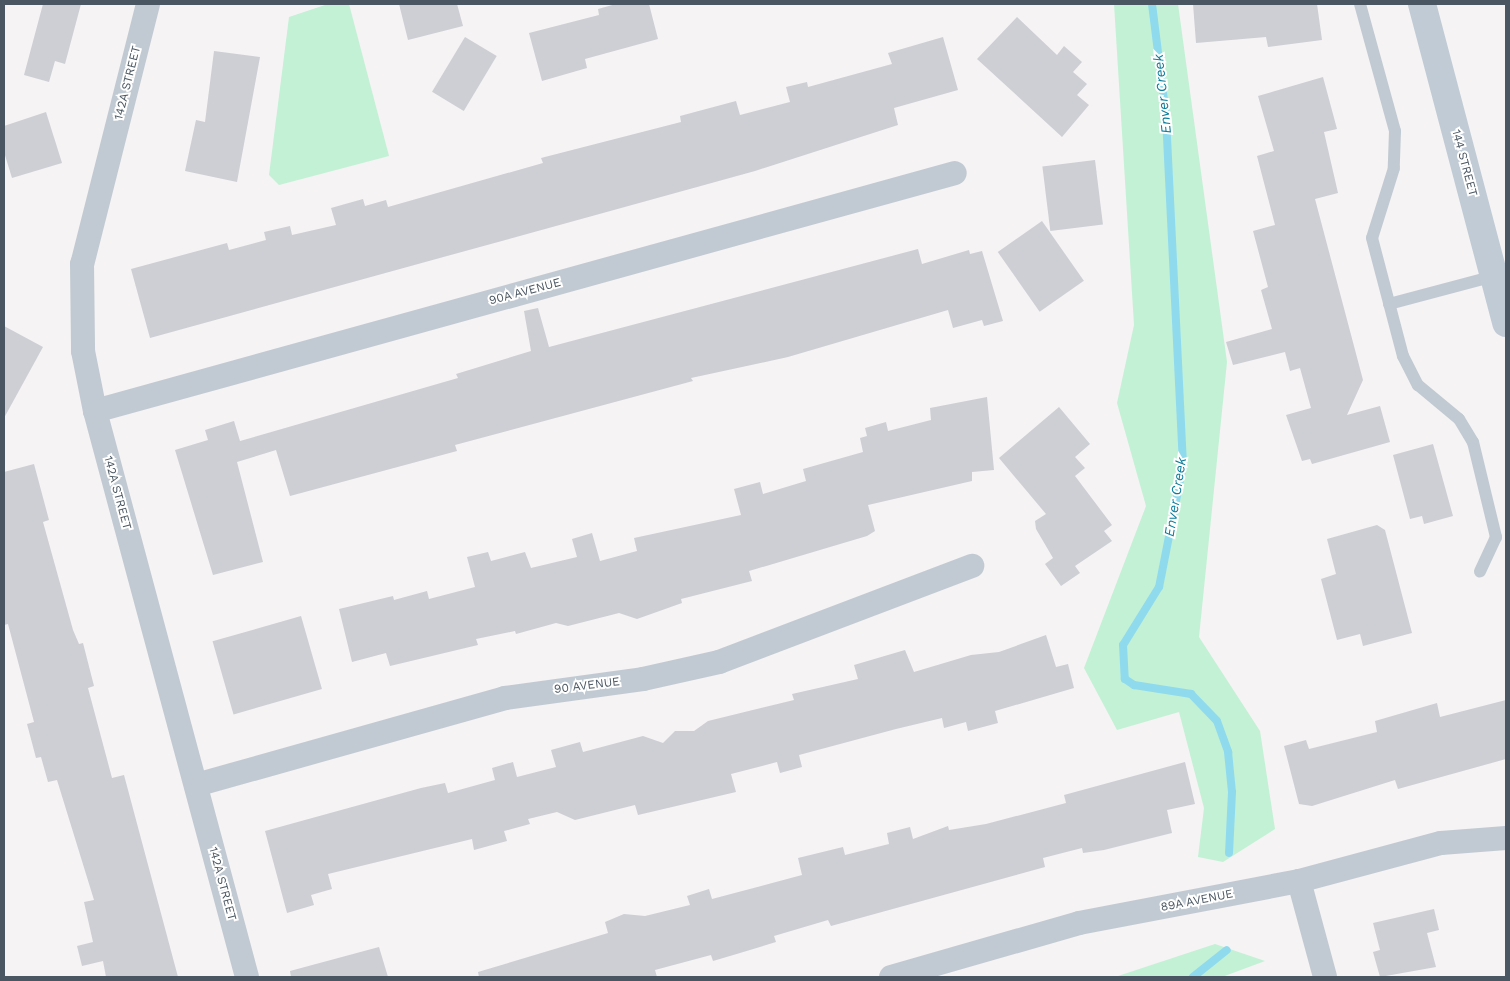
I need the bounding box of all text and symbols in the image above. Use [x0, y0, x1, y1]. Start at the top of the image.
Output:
street label: 142A STREET [112, 44, 144, 122]
water label: Enver Creek [1149, 53, 1175, 135]
street label: 144 STREET [1448, 128, 1480, 198]
street label: 90A AVENUE [487, 275, 563, 309]
street label: 142A STREET [100, 454, 134, 532]
water label: Enver Creek [1160, 456, 1190, 538]
street label: 90 AVENUE [553, 675, 621, 697]
street label: 142A STREET [205, 845, 239, 923]
street label: 89A AVENUE [1159, 887, 1235, 915]

